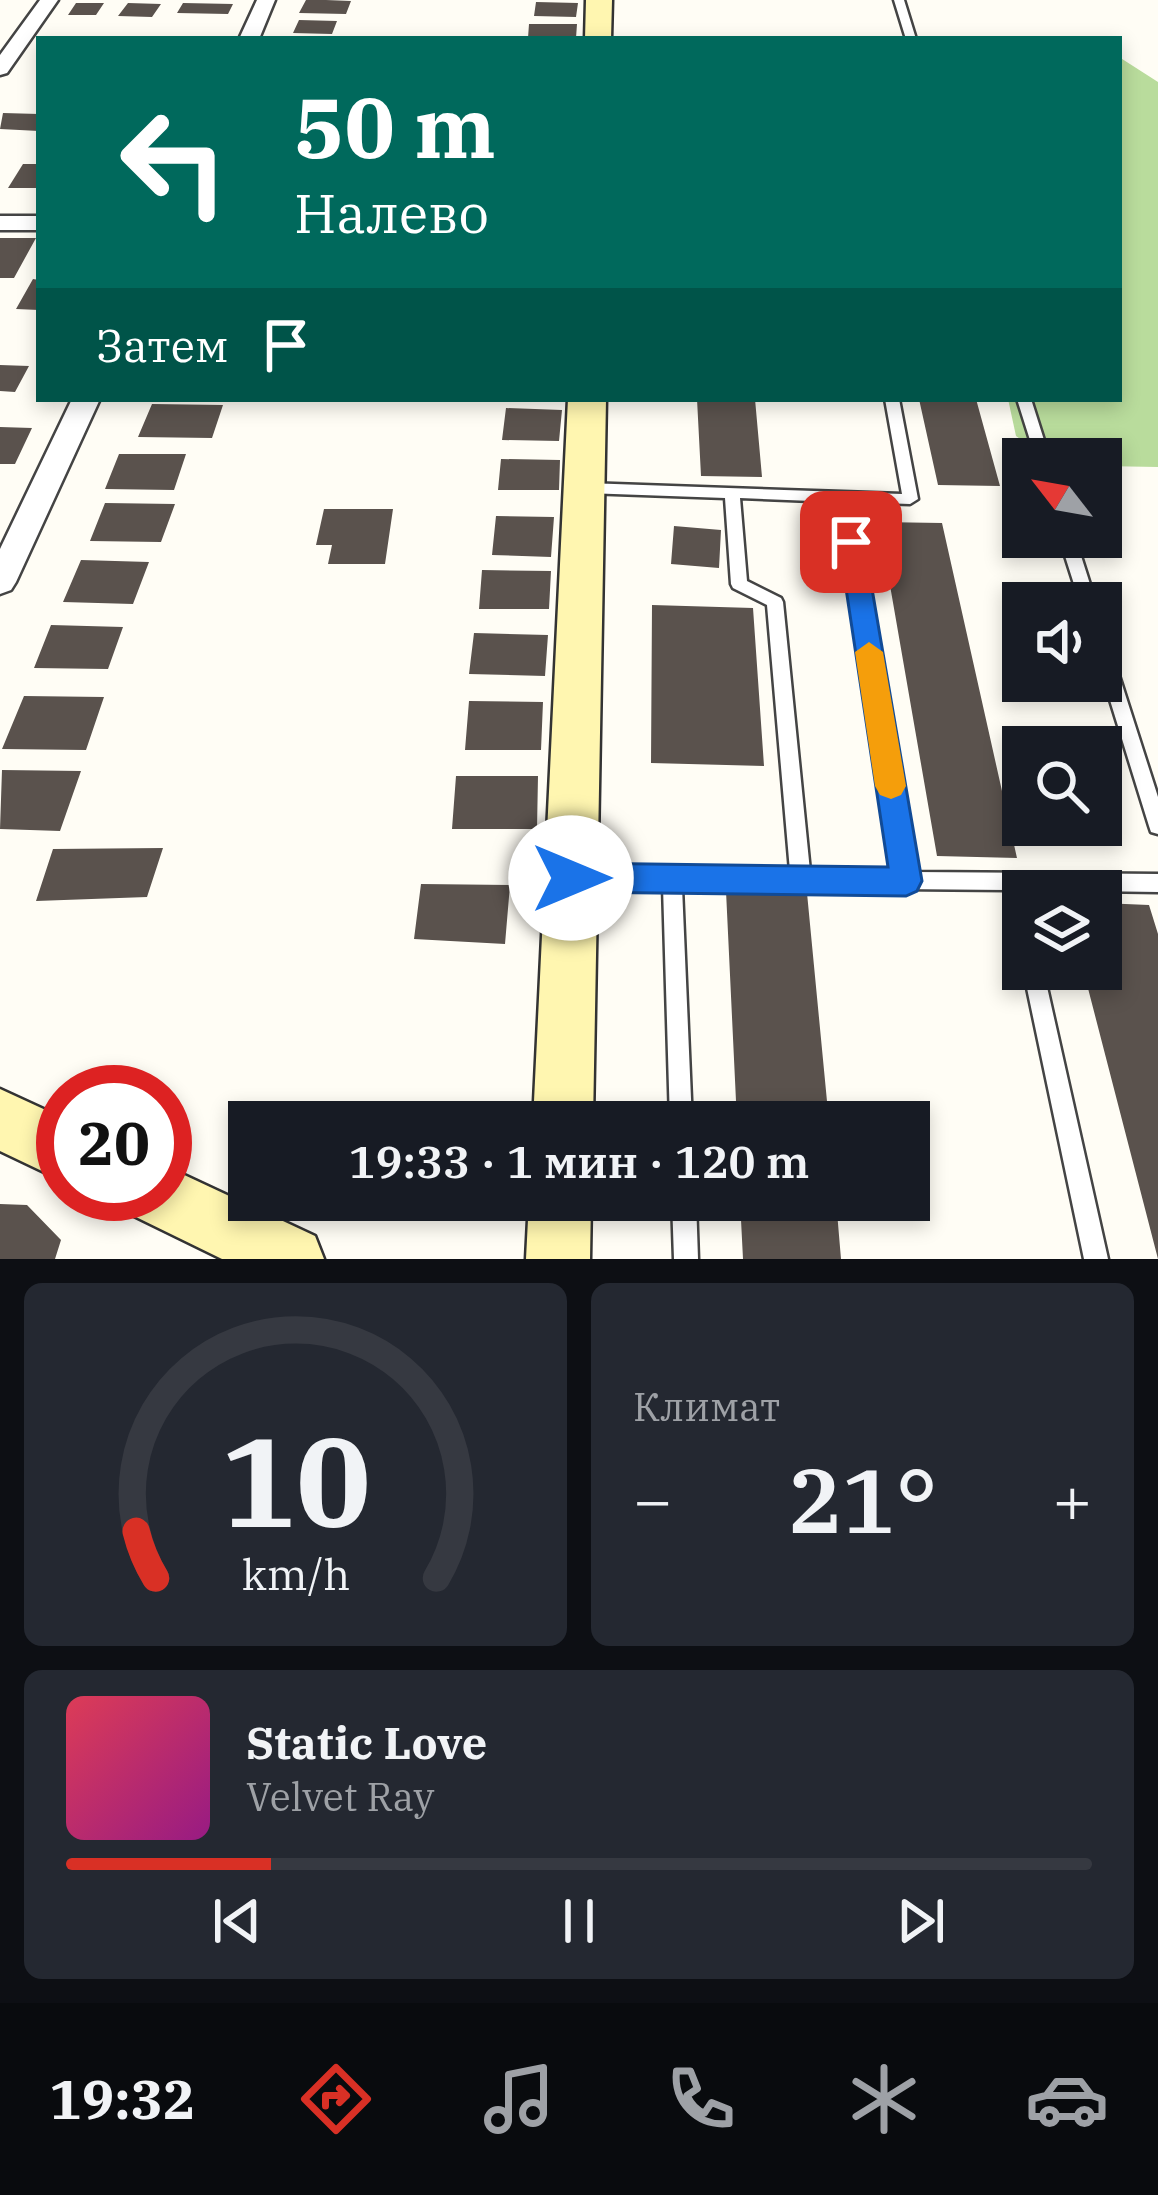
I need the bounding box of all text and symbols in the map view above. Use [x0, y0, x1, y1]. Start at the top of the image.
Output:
text: 50 m [294, 72, 496, 181]
icon: left [96, 84, 252, 240]
text: Налево [294, 178, 489, 248]
icon: arrive [253, 312, 319, 378]
text: Затем [96, 316, 229, 374]
north arrow [1002, 438, 1122, 558]
map controls [1002, 438, 1122, 990]
pin [800, 491, 902, 593]
icon: arrive [818, 509, 884, 575]
button: sound [1002, 582, 1122, 702]
button: search [1002, 726, 1122, 846]
position arrow [508, 815, 634, 941]
button: layers [1002, 870, 1122, 990]
speed limit sign: 20 [36, 1065, 192, 1221]
text: 19:33 · 1 мин · 120 m [349, 1132, 809, 1190]
text: Климат [633, 1381, 780, 1432]
text: 10 [221, 1399, 370, 1561]
text: 21° [787, 1441, 938, 1558]
text: − [633, 1456, 673, 1542]
text: + [1052, 1456, 1092, 1542]
text: km/h [241, 1545, 350, 1601]
text: Static Love [246, 1713, 487, 1771]
text: Velvet Ray [246, 1771, 434, 1822]
icon: previous [204, 1888, 270, 1954]
icon: pause [546, 1888, 612, 1954]
icon: next [888, 1888, 954, 1954]
icon: directions [294, 2057, 378, 2141]
icon: music [477, 2057, 561, 2141]
icon: phone [659, 2057, 743, 2141]
icon: climate [842, 2057, 926, 2141]
icon: car [1025, 2057, 1109, 2141]
text: 19:32 [49, 2064, 195, 2134]

